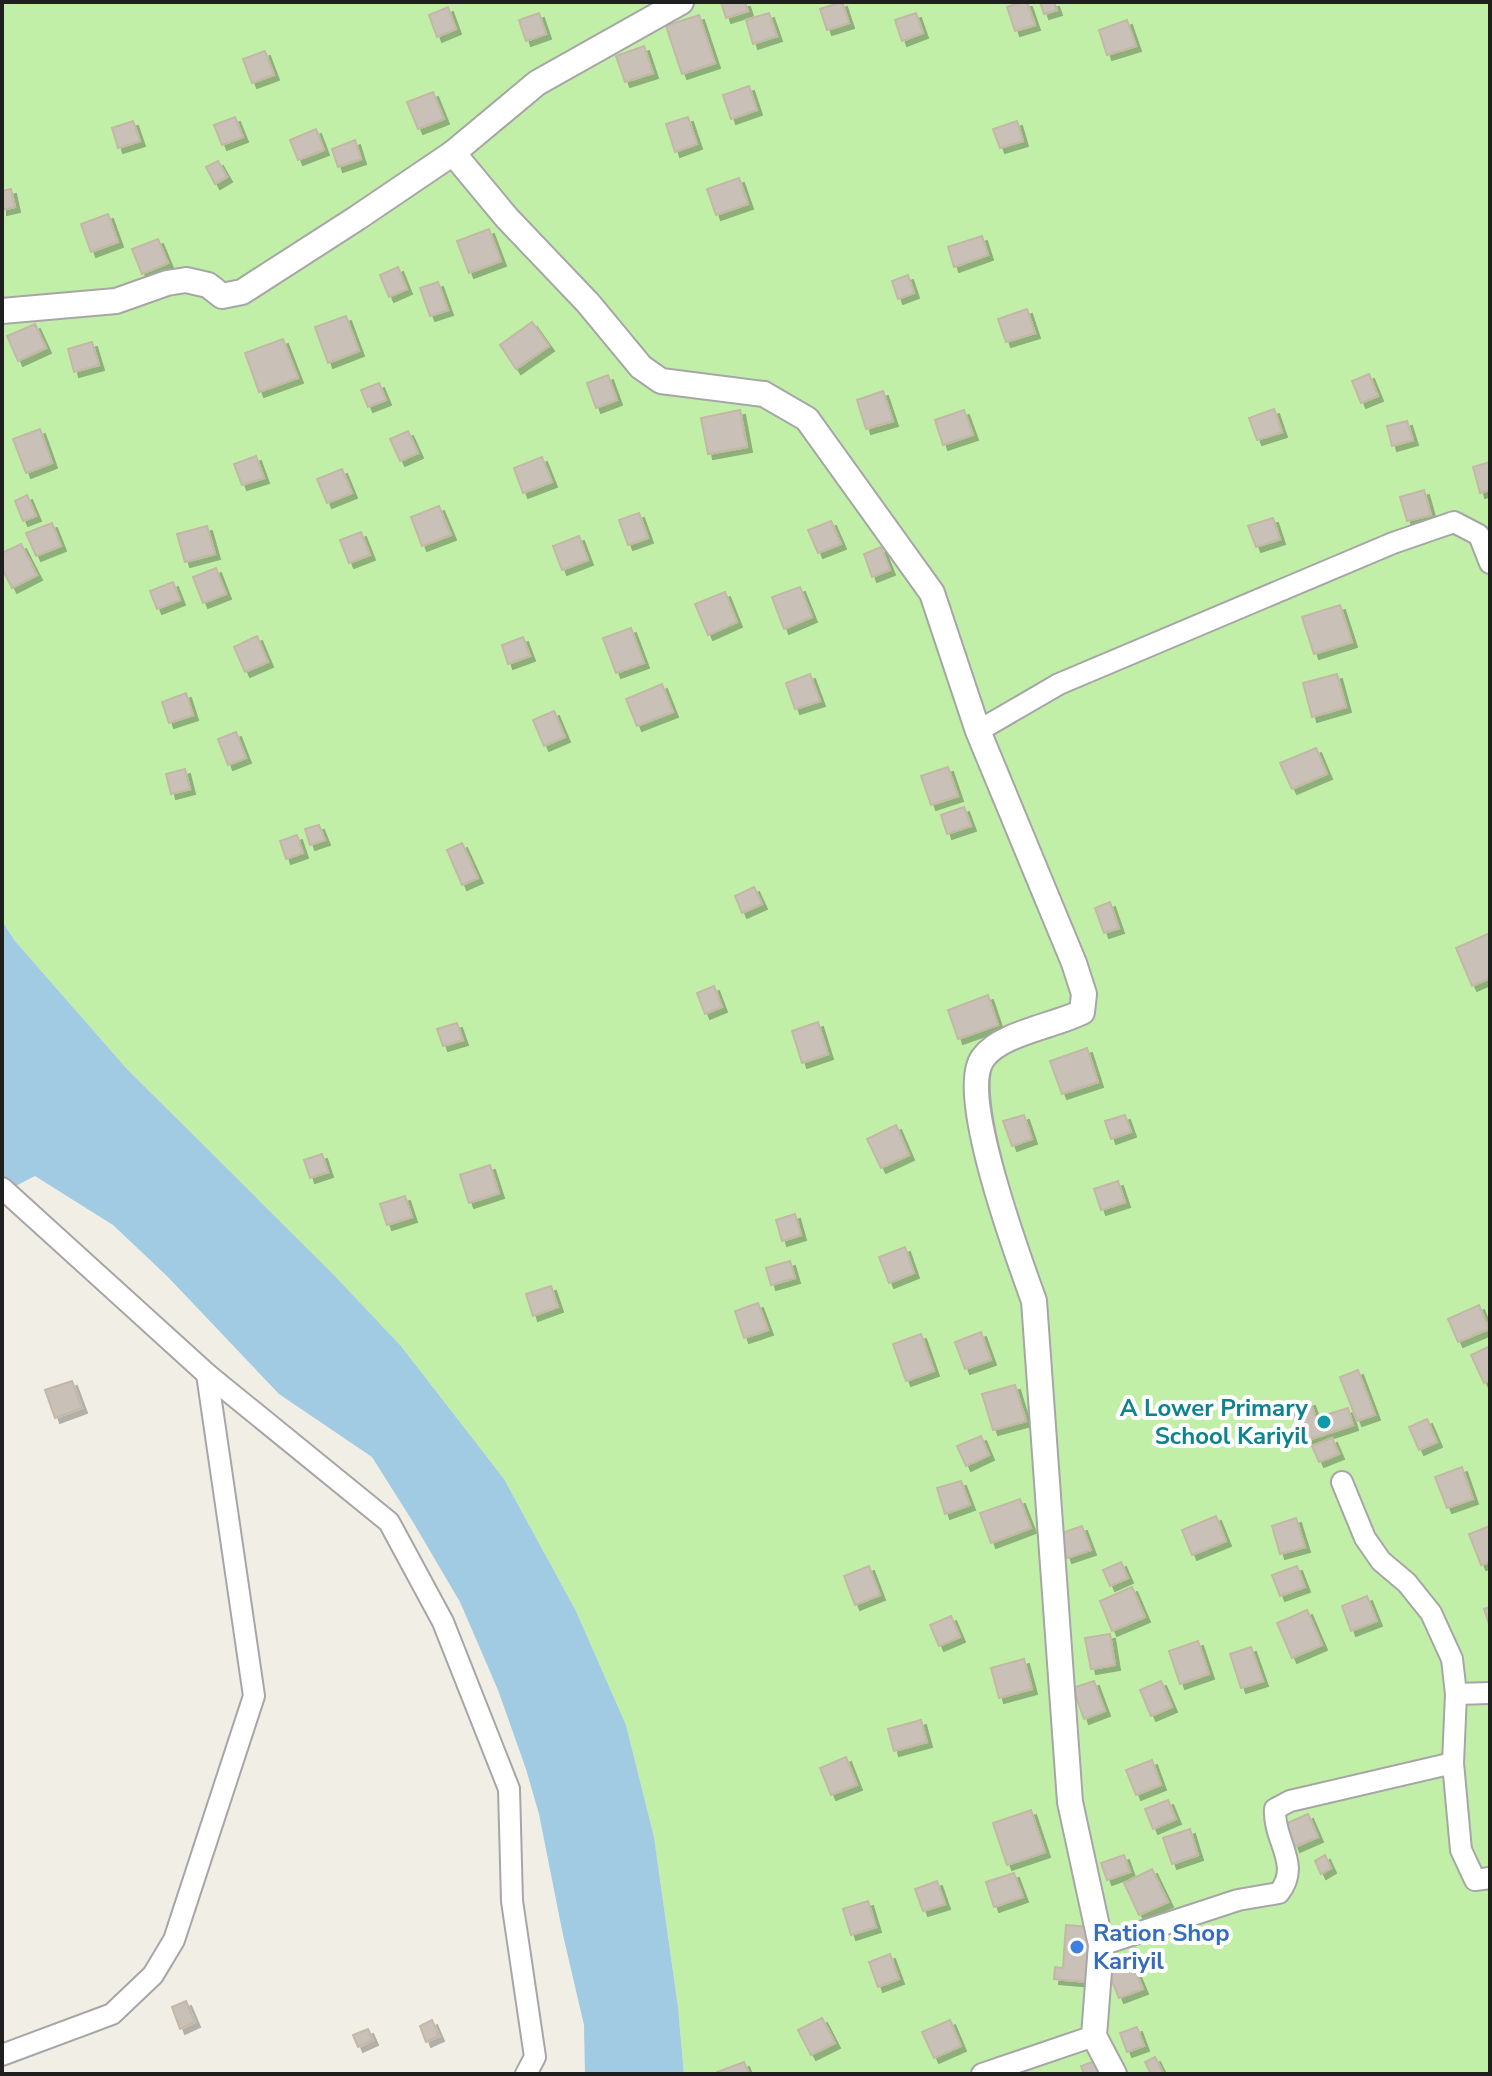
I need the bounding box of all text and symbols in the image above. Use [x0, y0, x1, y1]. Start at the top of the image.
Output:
place label: A Lower Primary School Kariyil [1120, 1392, 1308, 1452]
marker: A Lower Primary School Kariyil [1315, 1413, 1333, 1431]
place label: Ration Shop Kariyil [1093, 1917, 1230, 1977]
marker: Ration Shop Kariyil [1068, 1938, 1086, 1956]

